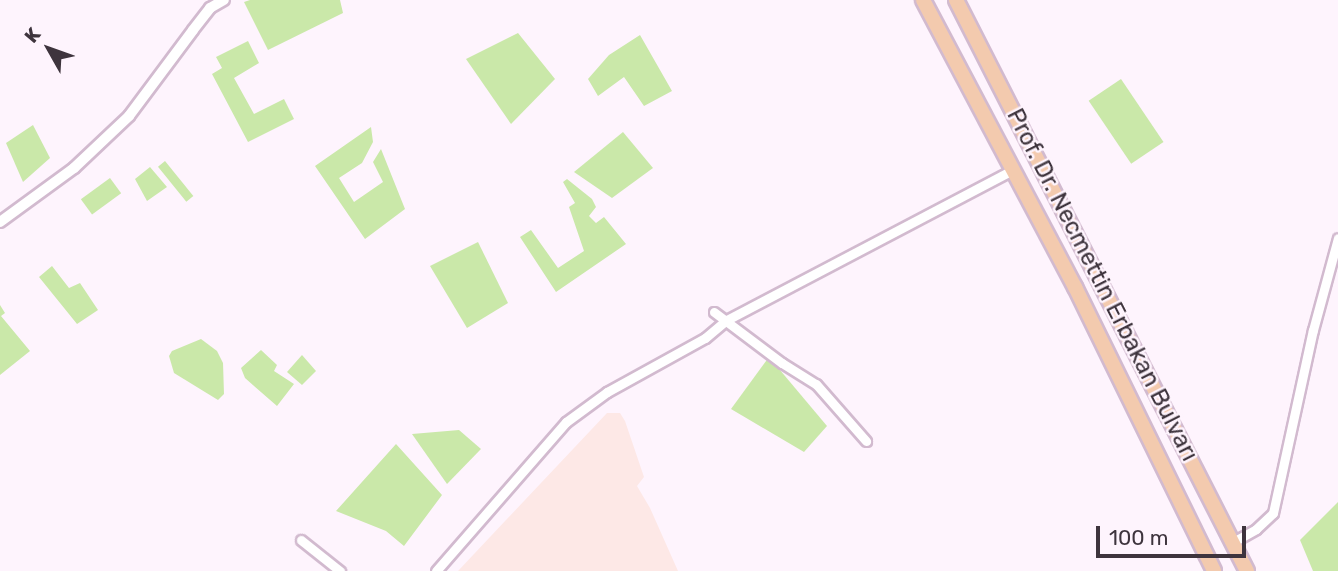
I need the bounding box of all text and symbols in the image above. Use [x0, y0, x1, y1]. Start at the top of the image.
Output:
north arrow [14, 14, 84, 84]
text: K [20, 23, 45, 47]
street label: Prof. Dr. Necmettin Erbakan Bulvarı [1000, 104, 1204, 466]
scale bar [1100, 512, 1250, 556]
text: 100 m [1109, 525, 1168, 550]

